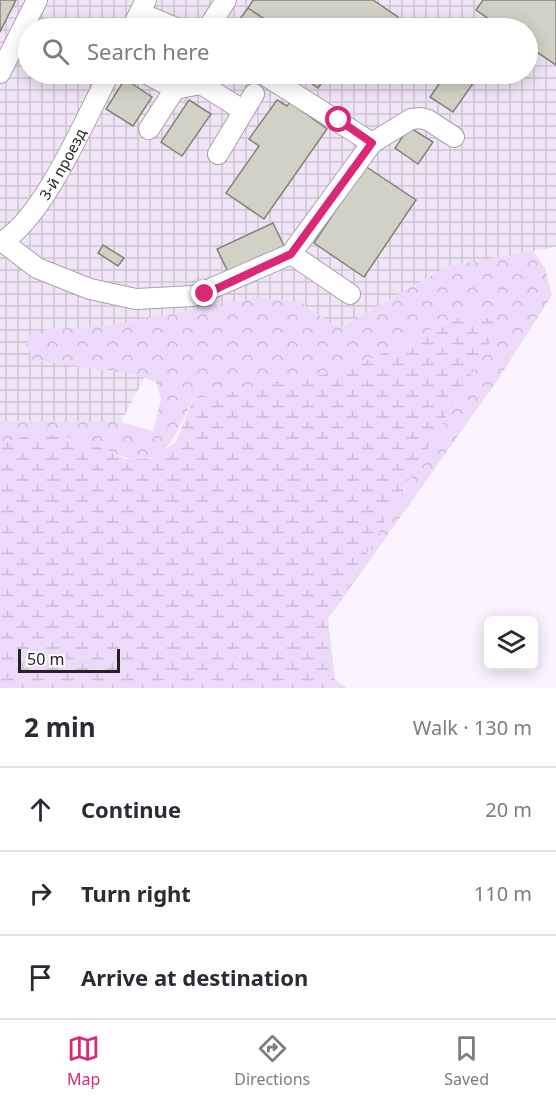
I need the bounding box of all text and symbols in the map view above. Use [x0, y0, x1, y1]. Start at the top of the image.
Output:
search box [18, 18, 538, 84]
icon: search [39, 35, 72, 68]
text: Search here [87, 36, 209, 66]
route start [325, 106, 351, 132]
street label: 3-й проезд [34, 125, 90, 203]
route end [191, 280, 217, 306]
map controls [484, 616, 538, 670]
button: layers [484, 616, 538, 670]
scale bar [18, 646, 120, 674]
text: 50 m [27, 648, 64, 670]
text: 2 min [24, 709, 96, 745]
text: Walk · 130 m [413, 714, 532, 741]
icon: ahead [24, 793, 57, 826]
text: Continue [81, 794, 181, 824]
text: 20 m [485, 796, 532, 823]
icon: right [24, 877, 57, 910]
text: Turn right [81, 878, 191, 908]
text: 110 m [474, 880, 532, 907]
icon: arrive [24, 961, 57, 994]
text: Arrive at destination [81, 962, 308, 992]
tab: Map [67, 1032, 100, 1090]
tab: Directions [234, 1032, 310, 1090]
tab: Saved [444, 1032, 489, 1090]

